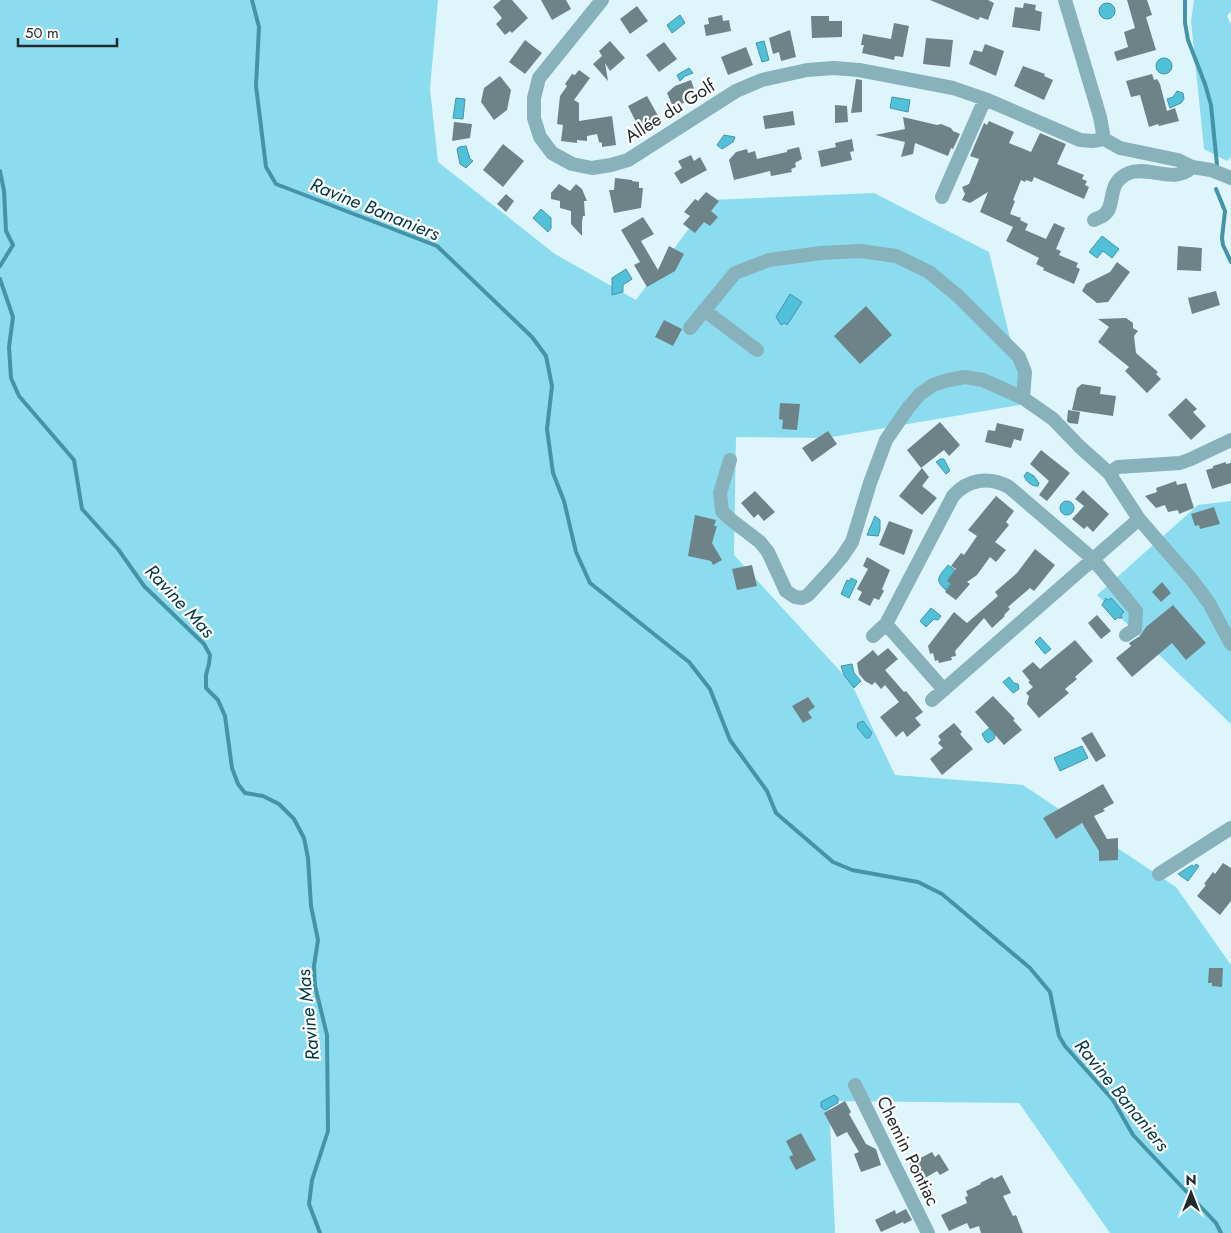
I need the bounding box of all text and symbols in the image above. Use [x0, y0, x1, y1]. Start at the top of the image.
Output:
scale bar [18, 15, 116, 47]
text: 50 m [25, 22, 59, 44]
street label: Allée du Golf [620, 72, 721, 149]
water label: Ravine Bananiers [306, 171, 444, 247]
water label: Ravine Mas [139, 558, 221, 644]
water label: Ravine Mas [290, 968, 326, 1062]
water label: Ravine Bananiers [1068, 1033, 1176, 1157]
street label: Chemin Pontiac [870, 1092, 946, 1210]
north arrow [1166, 1168, 1216, 1218]
text: N [1185, 1170, 1197, 1190]

